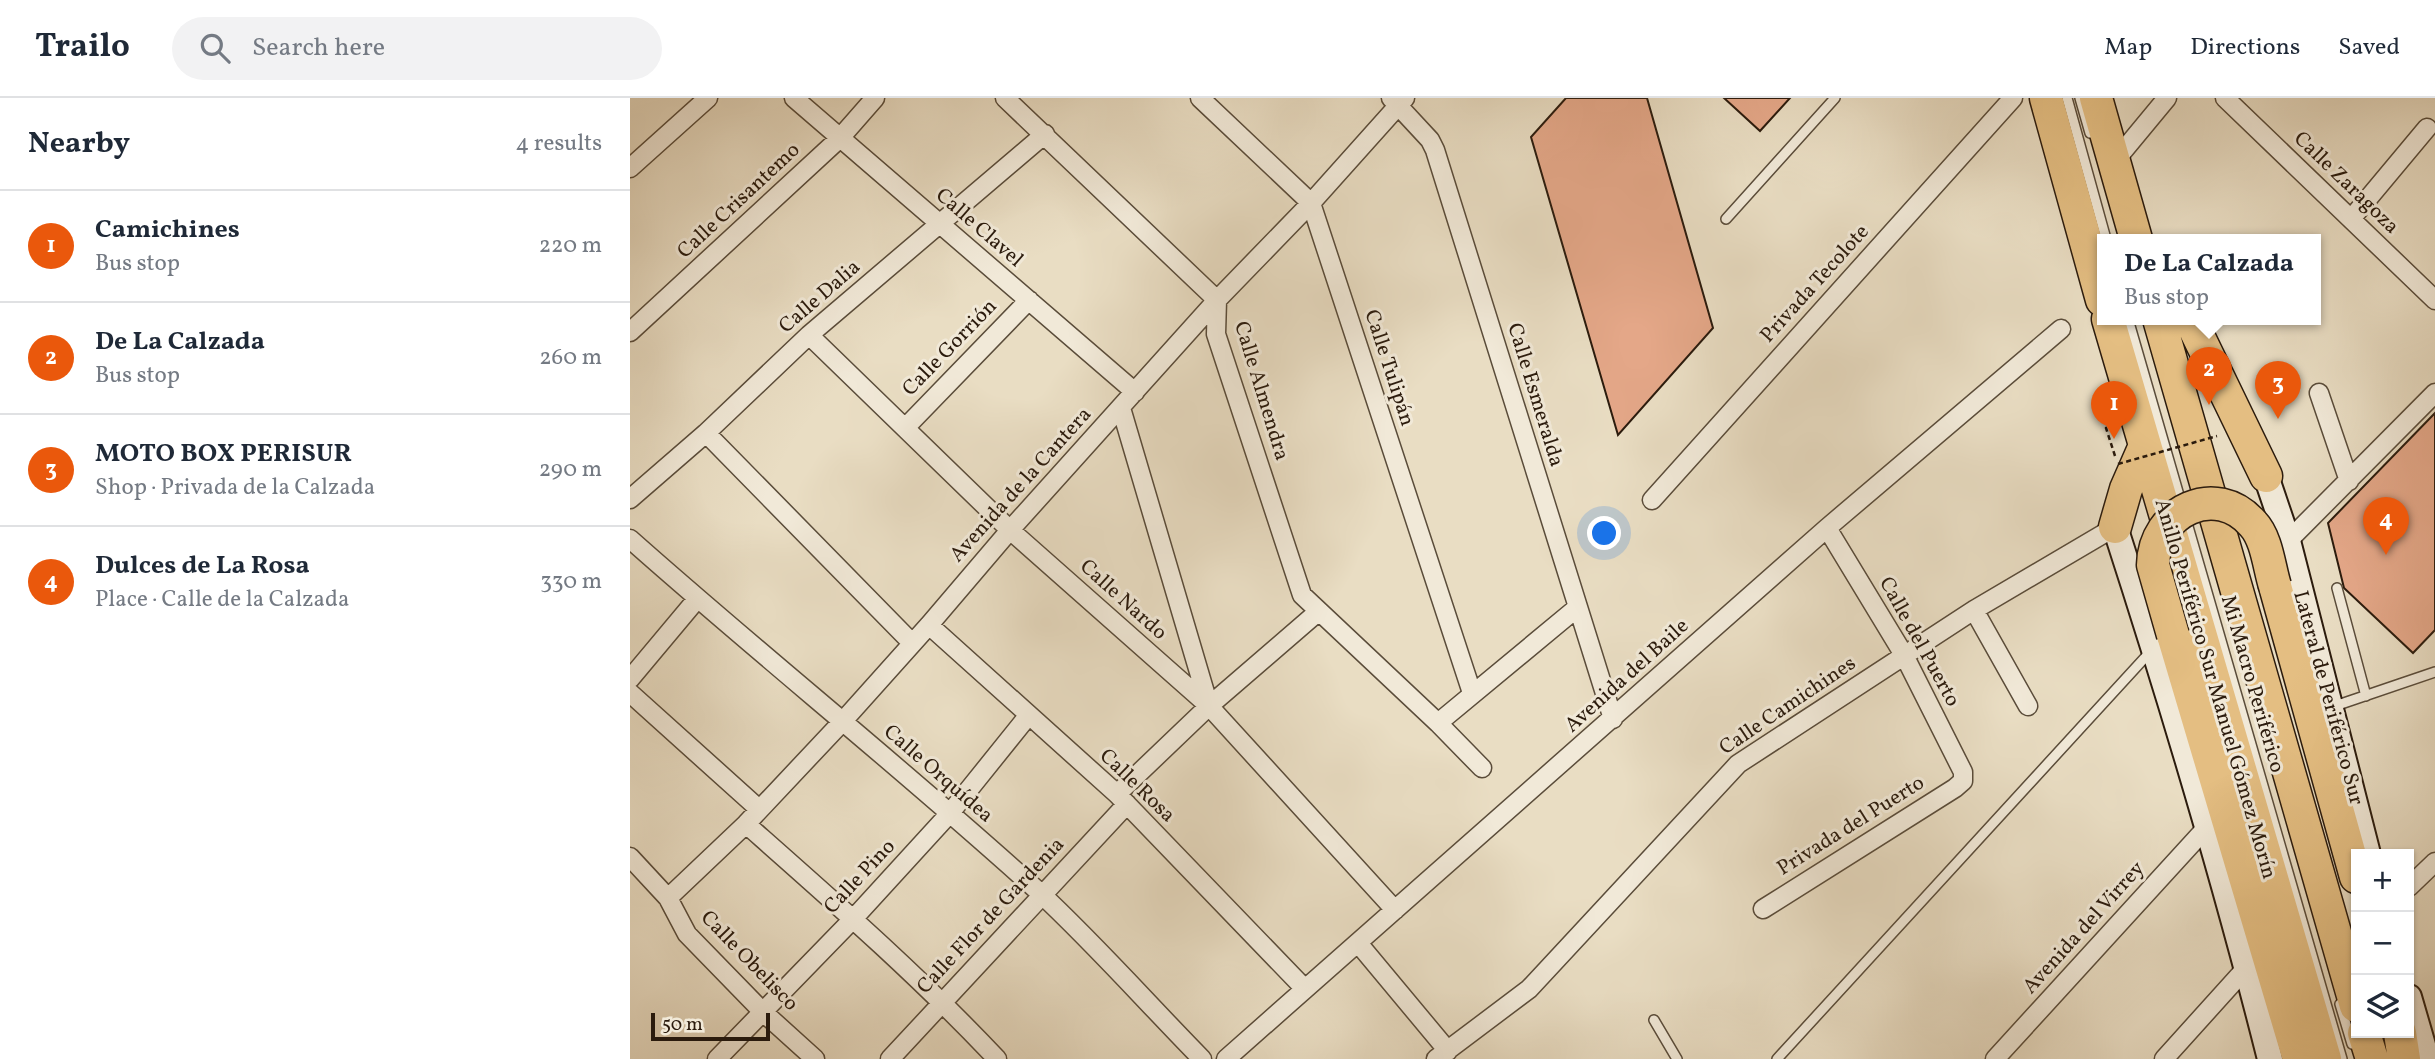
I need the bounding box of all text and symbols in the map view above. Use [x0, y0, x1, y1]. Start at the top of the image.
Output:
search box [172, 17, 662, 80]
text: Trailo [35, 25, 130, 71]
icon: search [196, 29, 234, 67]
text: Search here [252, 30, 385, 66]
text: Map [2104, 31, 2152, 65]
text: Directions [2190, 31, 2300, 65]
text: Saved [2338, 31, 2400, 65]
text: Nearby [28, 123, 130, 165]
street label: Calle Zaragoza [2287, 125, 2405, 241]
text: 4 results [516, 128, 602, 160]
street label: Calle Crisantemo [671, 136, 807, 266]
street label: Calle Clavel [929, 182, 1029, 274]
text: Camichines [95, 212, 240, 248]
street label: Privada Tecolote [1754, 218, 1876, 350]
text: 1 [46, 230, 56, 262]
text: 220 m [539, 230, 602, 262]
popup [2097, 234, 2321, 325]
text: De La Calzada [2124, 246, 2294, 282]
text: Bus stop [95, 248, 180, 280]
street label: Calle Dalia [773, 253, 867, 341]
text: Bus stop [2124, 282, 2209, 314]
street label: Calle Gorrión [896, 293, 1004, 403]
street label: Calle Tulipán [1357, 306, 1421, 430]
street label: Calle Almendra [1226, 318, 1296, 464]
street label: Calle Esmeralda [1499, 320, 1571, 470]
text: De La Calzada [95, 324, 265, 360]
text: 2 [45, 342, 57, 374]
text: 260 m [539, 342, 602, 374]
pin: 2 [2186, 347, 2232, 405]
text: Bus stop [95, 360, 180, 392]
pin: 3 [2255, 361, 2301, 419]
pin: 1 [2091, 381, 2137, 439]
street label: Avenida de la Cantera [943, 401, 1099, 569]
text: MOTO BOX PERISUR [95, 436, 352, 472]
text: 3 [45, 454, 57, 486]
text: 290 m [539, 454, 602, 486]
text: Shop · Privada de la Calzada [95, 472, 375, 504]
street label: Anillo Periférico Sur Manuel Gómez Morín [2147, 495, 2283, 883]
pin: 4 [2363, 497, 2409, 555]
your location [1587, 516, 1621, 550]
text: Dulces de La Rosa [95, 548, 310, 584]
street label: Calle Nardo [1073, 553, 1173, 647]
text: 4 [44, 566, 58, 598]
text: 330 m [540, 566, 602, 598]
street label: Calle del Puerto [1871, 572, 1967, 712]
text: Place · Calle de la Calzada [95, 584, 349, 616]
street label: Lateral de Periférico Sur [2285, 588, 2371, 809]
street label: Mi Macro Periférico [2213, 592, 2291, 776]
street label: Avenida del Baile [1559, 612, 1695, 740]
street label: Calle Camichines [1714, 649, 1862, 763]
street label: Calle Orquídea [877, 718, 999, 830]
street label: Calle Rosa [1093, 742, 1181, 830]
street label: Privada del Puerto [1772, 769, 1930, 883]
street label: Calle Flor de Gardenia [911, 831, 1071, 1001]
street label: Calle Pino [818, 833, 902, 921]
map controls [2351, 849, 2414, 1038]
button: + [2351, 849, 2414, 912]
street label: Avenida del Virrey [2016, 855, 2152, 1001]
street label: Calle Obelisco [693, 904, 805, 1018]
button: − [2351, 912, 2414, 975]
button: layers [2351, 975, 2414, 1038]
scale bar [651, 1010, 770, 1042]
text: 50 m [662, 1012, 703, 1038]

